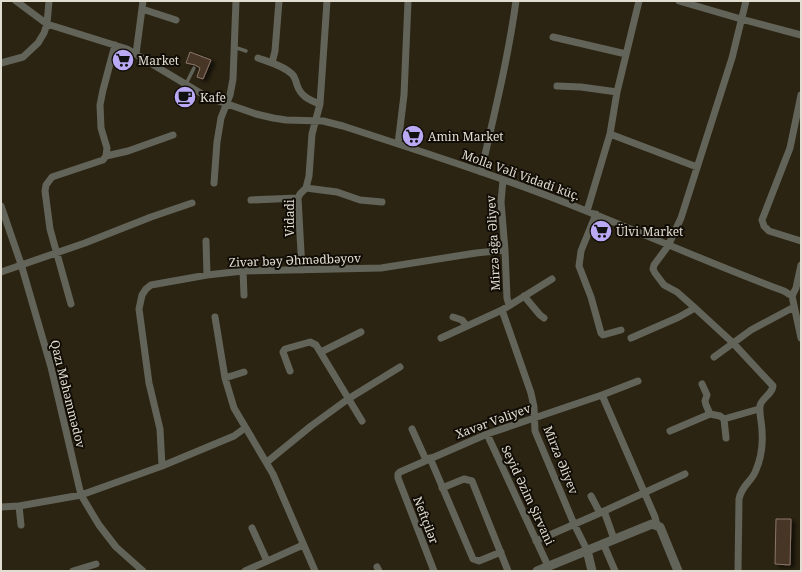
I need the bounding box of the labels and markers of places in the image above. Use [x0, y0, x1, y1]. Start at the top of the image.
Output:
supermarket icon: Market [110, 47, 136, 73]
place label: Market [138, 52, 179, 69]
cafe icon: Kafe [172, 84, 198, 110]
place label: Kafe [200, 89, 226, 106]
supermarket icon: Amin Market [400, 123, 426, 149]
place label: Amin Market [428, 128, 504, 145]
supermarket icon: Ülvi Market [588, 218, 614, 244]
place label: Ülvi Market [616, 223, 683, 240]

